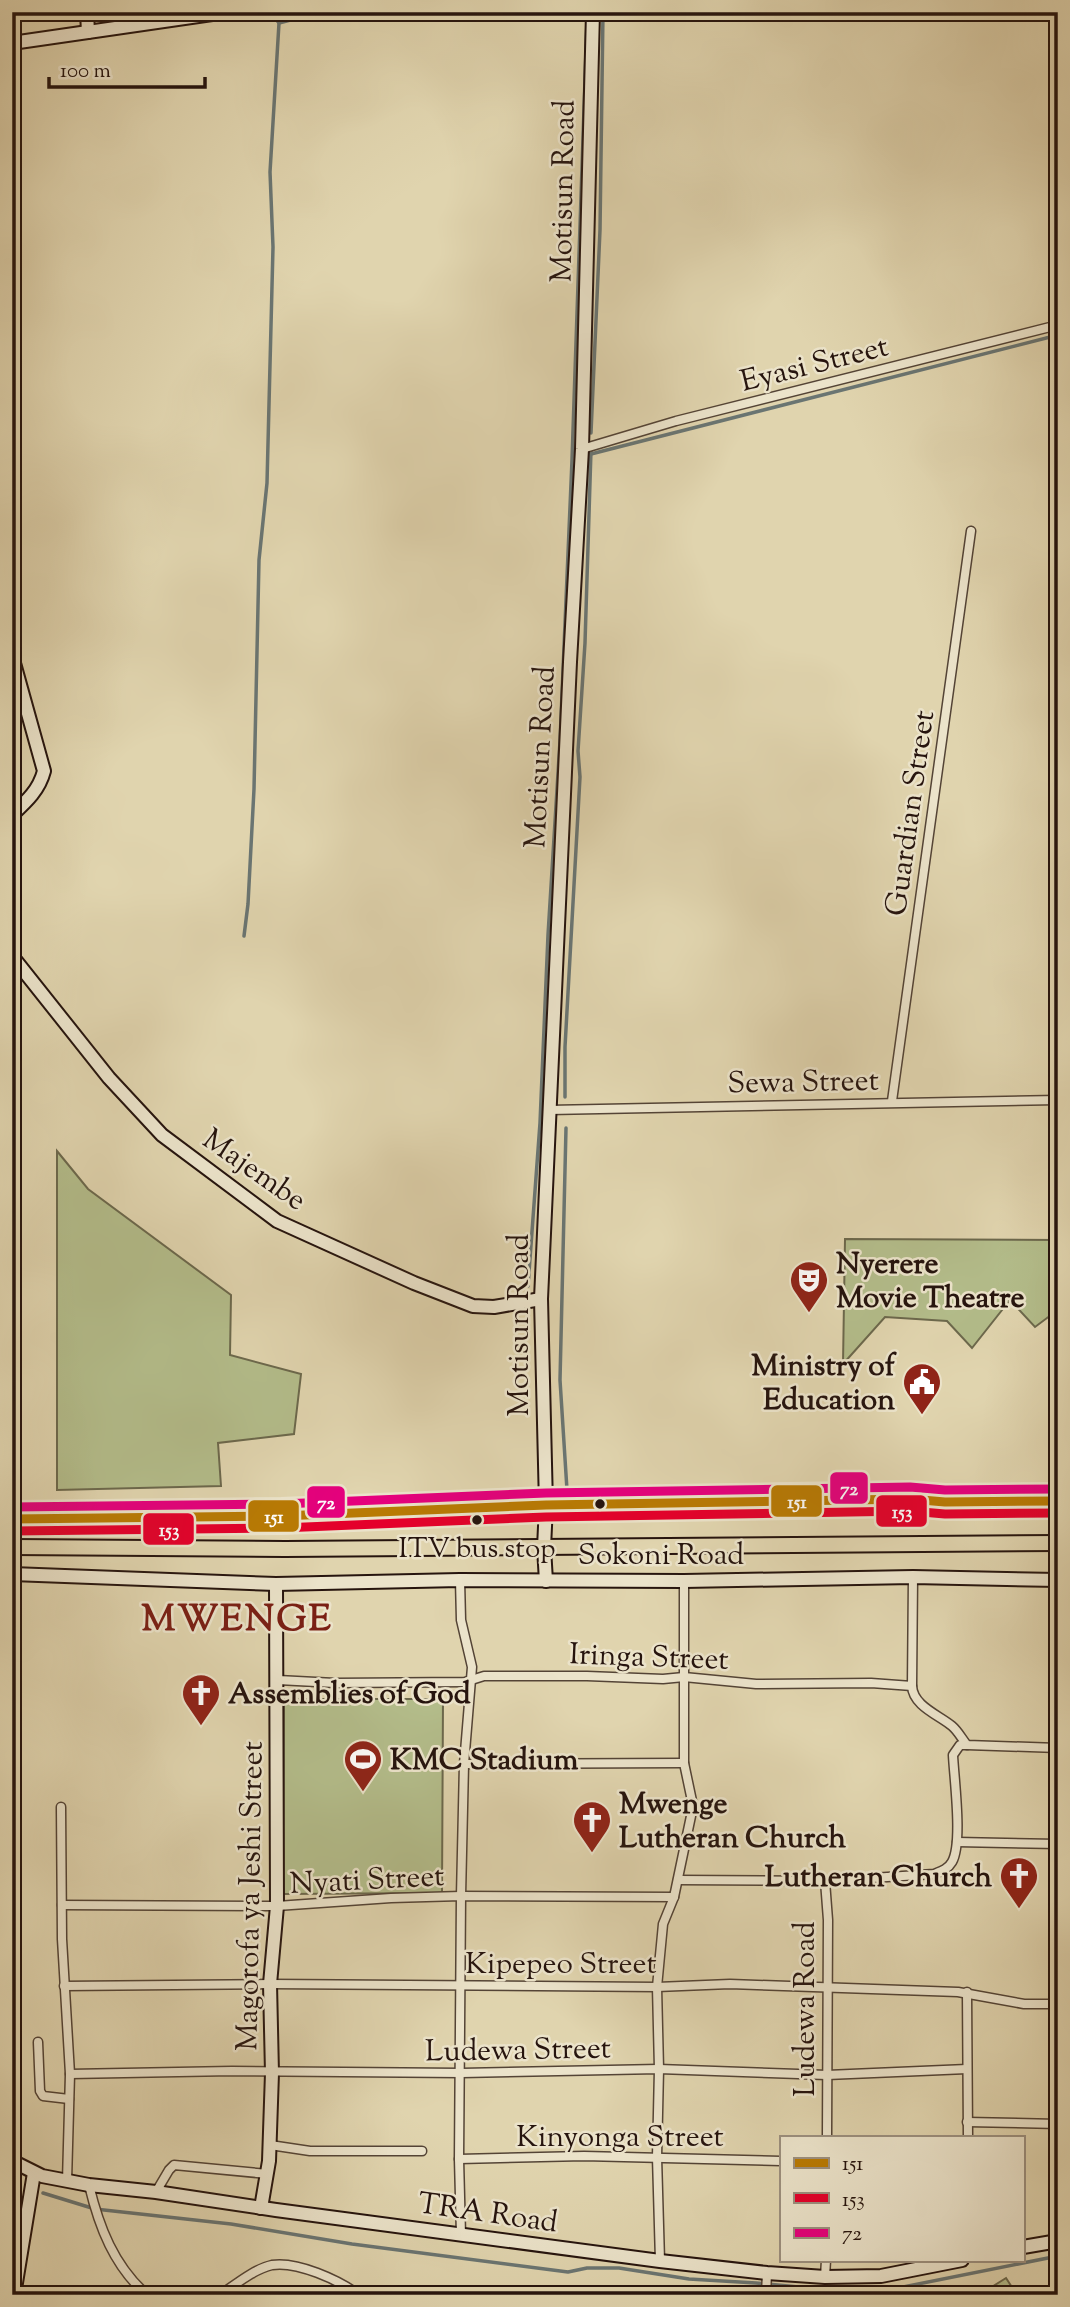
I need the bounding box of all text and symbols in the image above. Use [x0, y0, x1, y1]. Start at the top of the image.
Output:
scale bar [49, 46, 205, 90]
text: 100 m [60, 57, 111, 87]
street label: Motisun Road [541, 99, 588, 283]
street label: Eyasi Street [736, 326, 893, 405]
street label: Motisun Road [515, 665, 568, 850]
street label: Guardian Street [876, 708, 947, 919]
street label: Sewa Street [727, 1061, 879, 1106]
street label: Majembe [193, 1120, 314, 1223]
street label: Motisun Road [499, 1234, 542, 1416]
place label: Nyerere Movie Theatre [836, 1244, 1025, 1321]
theatre icon: Nyerere Movie Theatre [788, 1259, 830, 1314]
place label: Ministry of Education [751, 1346, 897, 1423]
public building icon: Ministry of Education [901, 1361, 943, 1416]
line badge: 72 [829, 1471, 869, 1505]
text: 72 [840, 1477, 858, 1504]
line badge: 151 [770, 1484, 823, 1518]
line badge: 72 [306, 1485, 346, 1519]
text: 151 [787, 1490, 807, 1517]
text: 72 [317, 1491, 335, 1518]
line badge: 153 [875, 1494, 928, 1528]
unlabelled marker [593, 1497, 607, 1511]
line badge: 151 [247, 1499, 300, 1533]
text: 153 [892, 1500, 913, 1527]
text: 151 [264, 1505, 284, 1532]
line badge: 153 [142, 1512, 195, 1546]
marker: ITV bus stop [470, 1513, 484, 1527]
text: 153 [159, 1518, 180, 1545]
place label: ITV bus stop [399, 1530, 556, 1570]
street label: Sokoni Road [578, 1535, 744, 1578]
district label: MWENGE [141, 1594, 333, 1648]
street label: Iringa Street [569, 1634, 729, 1683]
church icon: Assemblies of God [180, 1672, 222, 1727]
place label: Assemblies of God [228, 1674, 471, 1717]
sports icon: KMC Stadium [342, 1738, 384, 1793]
place label: KMC Stadium [390, 1740, 579, 1783]
street label: Magorofa ya Jeshi Street [227, 1741, 276, 2051]
place label: Mwenge Lutheran Church [619, 1784, 847, 1861]
church icon: Mwenge Lutheran Church [571, 1799, 613, 1854]
church icon: Lutheran Church [998, 1855, 1040, 1910]
street label: Nyati Street [289, 1856, 446, 1907]
place label: Lutheran Church [765, 1857, 992, 1900]
street label: Ludewa Road [785, 1921, 828, 2097]
street label: Kipepeo Street [465, 1944, 657, 1987]
street label: Ludewa Street [425, 2028, 611, 2075]
street label: Kinyonga Street [516, 2117, 724, 2160]
legend [780, 2136, 1024, 2262]
text: 151 [842, 2150, 863, 2180]
street label: TRA Road [415, 2183, 560, 2246]
text: 153 [842, 2186, 865, 2216]
text: 72 [842, 2220, 862, 2250]

